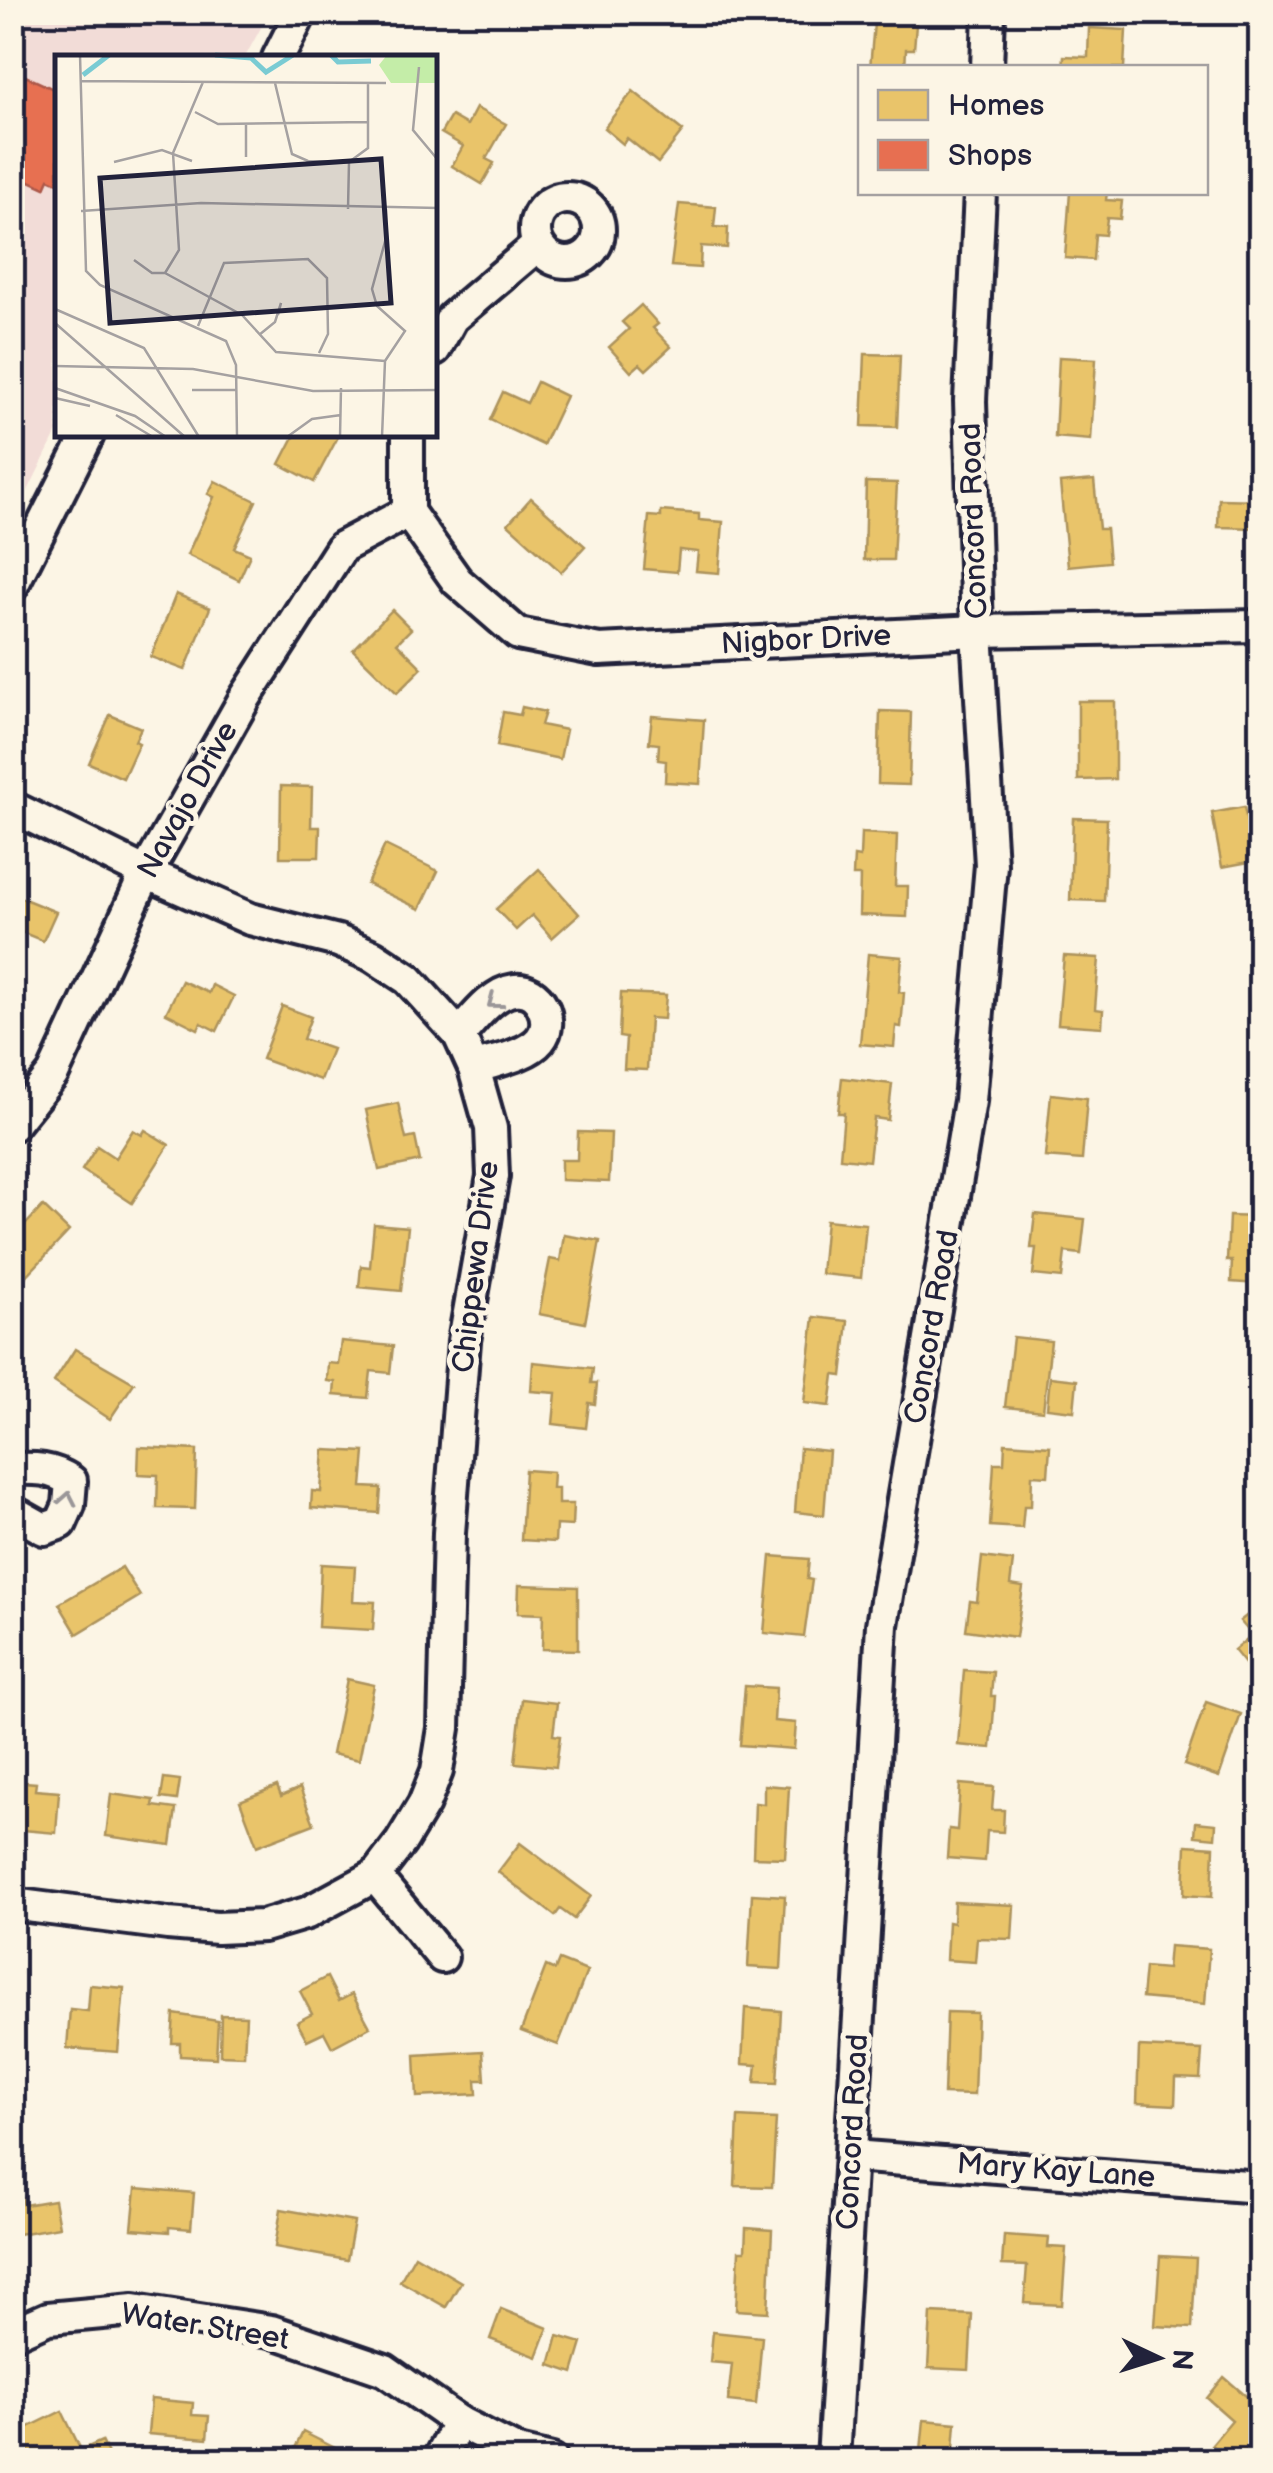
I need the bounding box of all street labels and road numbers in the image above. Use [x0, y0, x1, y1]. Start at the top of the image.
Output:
street label: Concord Road [953, 422, 995, 620]
street label: Nigbor Drive [720, 618, 892, 662]
street label: Navajo Drive [130, 715, 246, 885]
street label: Chippewa Drive [445, 1159, 507, 1375]
street label: Concord Road [897, 1227, 967, 1427]
street label: Concord Road [830, 2033, 876, 2231]
street label: Mary Kay Lane [956, 2146, 1156, 2196]
street label: Water Street [119, 2296, 291, 2358]

